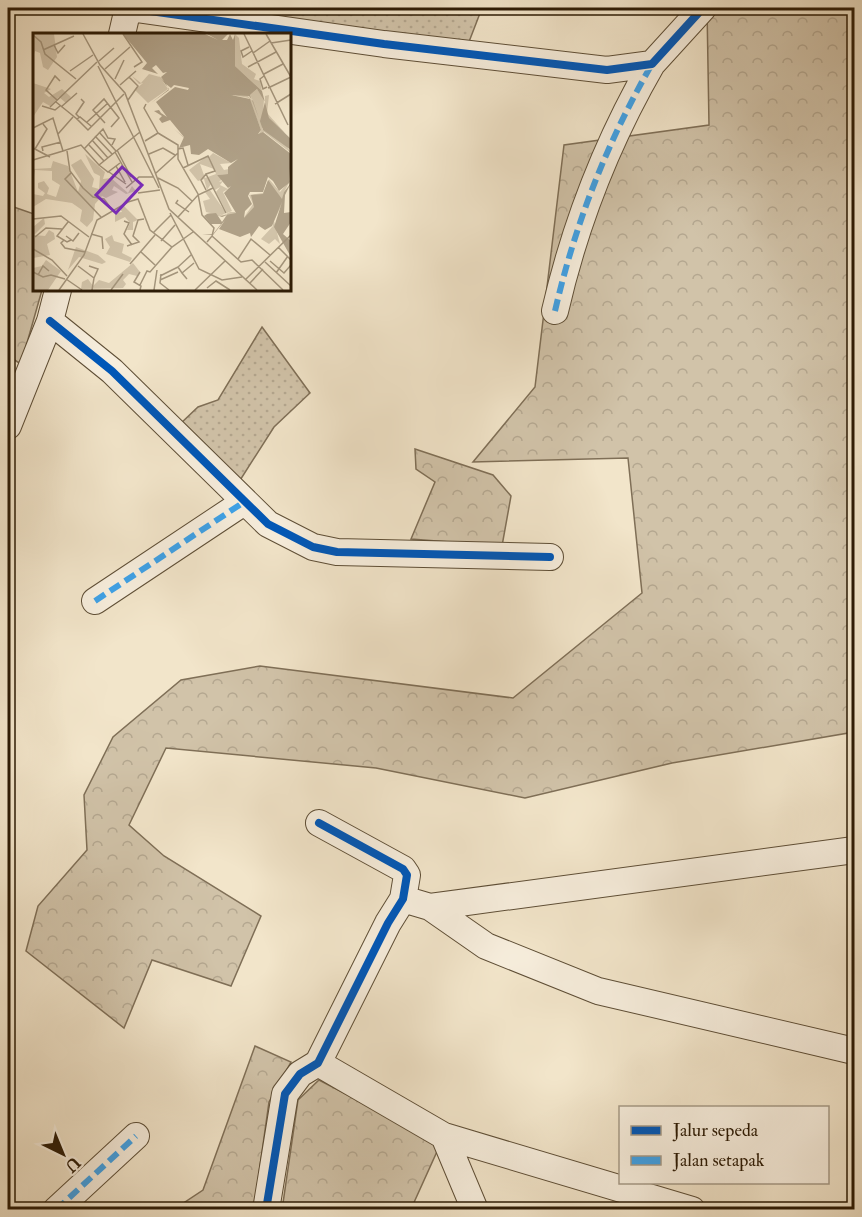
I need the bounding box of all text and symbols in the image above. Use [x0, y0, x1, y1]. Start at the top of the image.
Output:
inset map [33, 33, 291, 291]
legend [619, 1106, 829, 1184]
text: Jalur sepeda [672, 1119, 759, 1142]
north arrow [33, 1124, 93, 1184]
text: Jalan setapak [672, 1149, 765, 1172]
text: U [60, 1152, 84, 1177]

